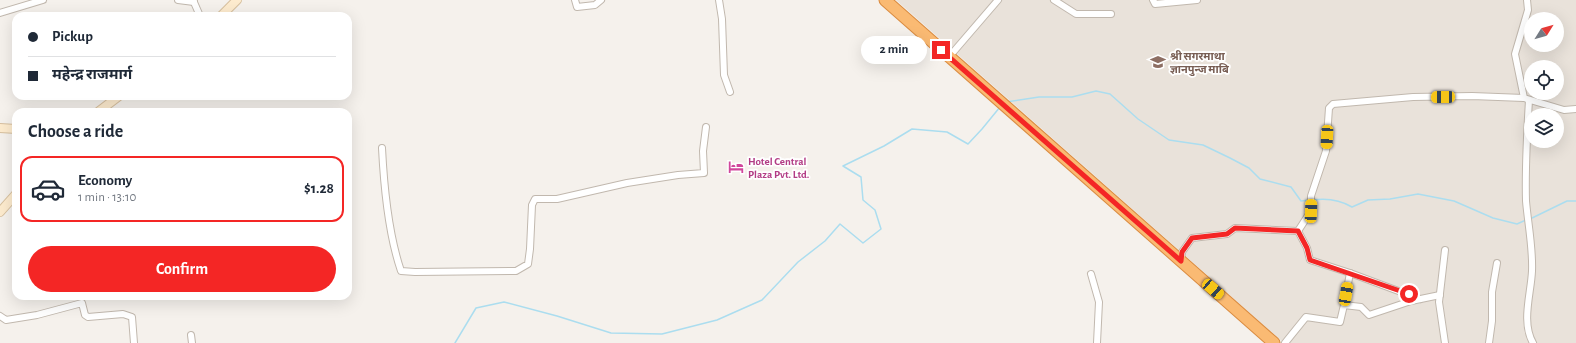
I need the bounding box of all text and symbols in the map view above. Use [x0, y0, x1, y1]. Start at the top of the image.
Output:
north arrow [1524, 12, 1564, 52]
map controls [1524, 12, 1564, 148]
text: Pickup [52, 29, 93, 44]
callout: 2 min [861, 36, 927, 64]
route end [932, 41, 950, 59]
text: 2 min [880, 43, 908, 56]
place label: श्री सगरमाथा ज्ञानपुन्ज माबि [1170, 50, 1229, 77]
school or university icon: श्री सगरमाथा ज्ञानपुन्ज माबि [1149, 53, 1167, 71]
button: locate [1524, 60, 1564, 100]
text: महेन्द्र राजमार्ग [52, 67, 132, 82]
car [1431, 91, 1455, 103]
button: layers [1524, 108, 1564, 148]
text: Choose a ride [28, 123, 123, 141]
car [1320, 125, 1334, 149]
place label: Hotel Central Plaza Pvt. Ltd. [748, 156, 810, 180]
hotel icon: Hotel Central Plaza Pvt. Ltd. [727, 158, 745, 176]
icon: car [30, 171, 66, 207]
text: Economy [78, 173, 132, 188]
text: $1.28 [304, 181, 334, 196]
text: 1 min · 13:10 [78, 191, 136, 204]
car [1305, 199, 1317, 223]
button: Confirm [28, 246, 336, 292]
car [1200, 277, 1226, 301]
car [1338, 281, 1354, 307]
route start [1400, 285, 1418, 303]

